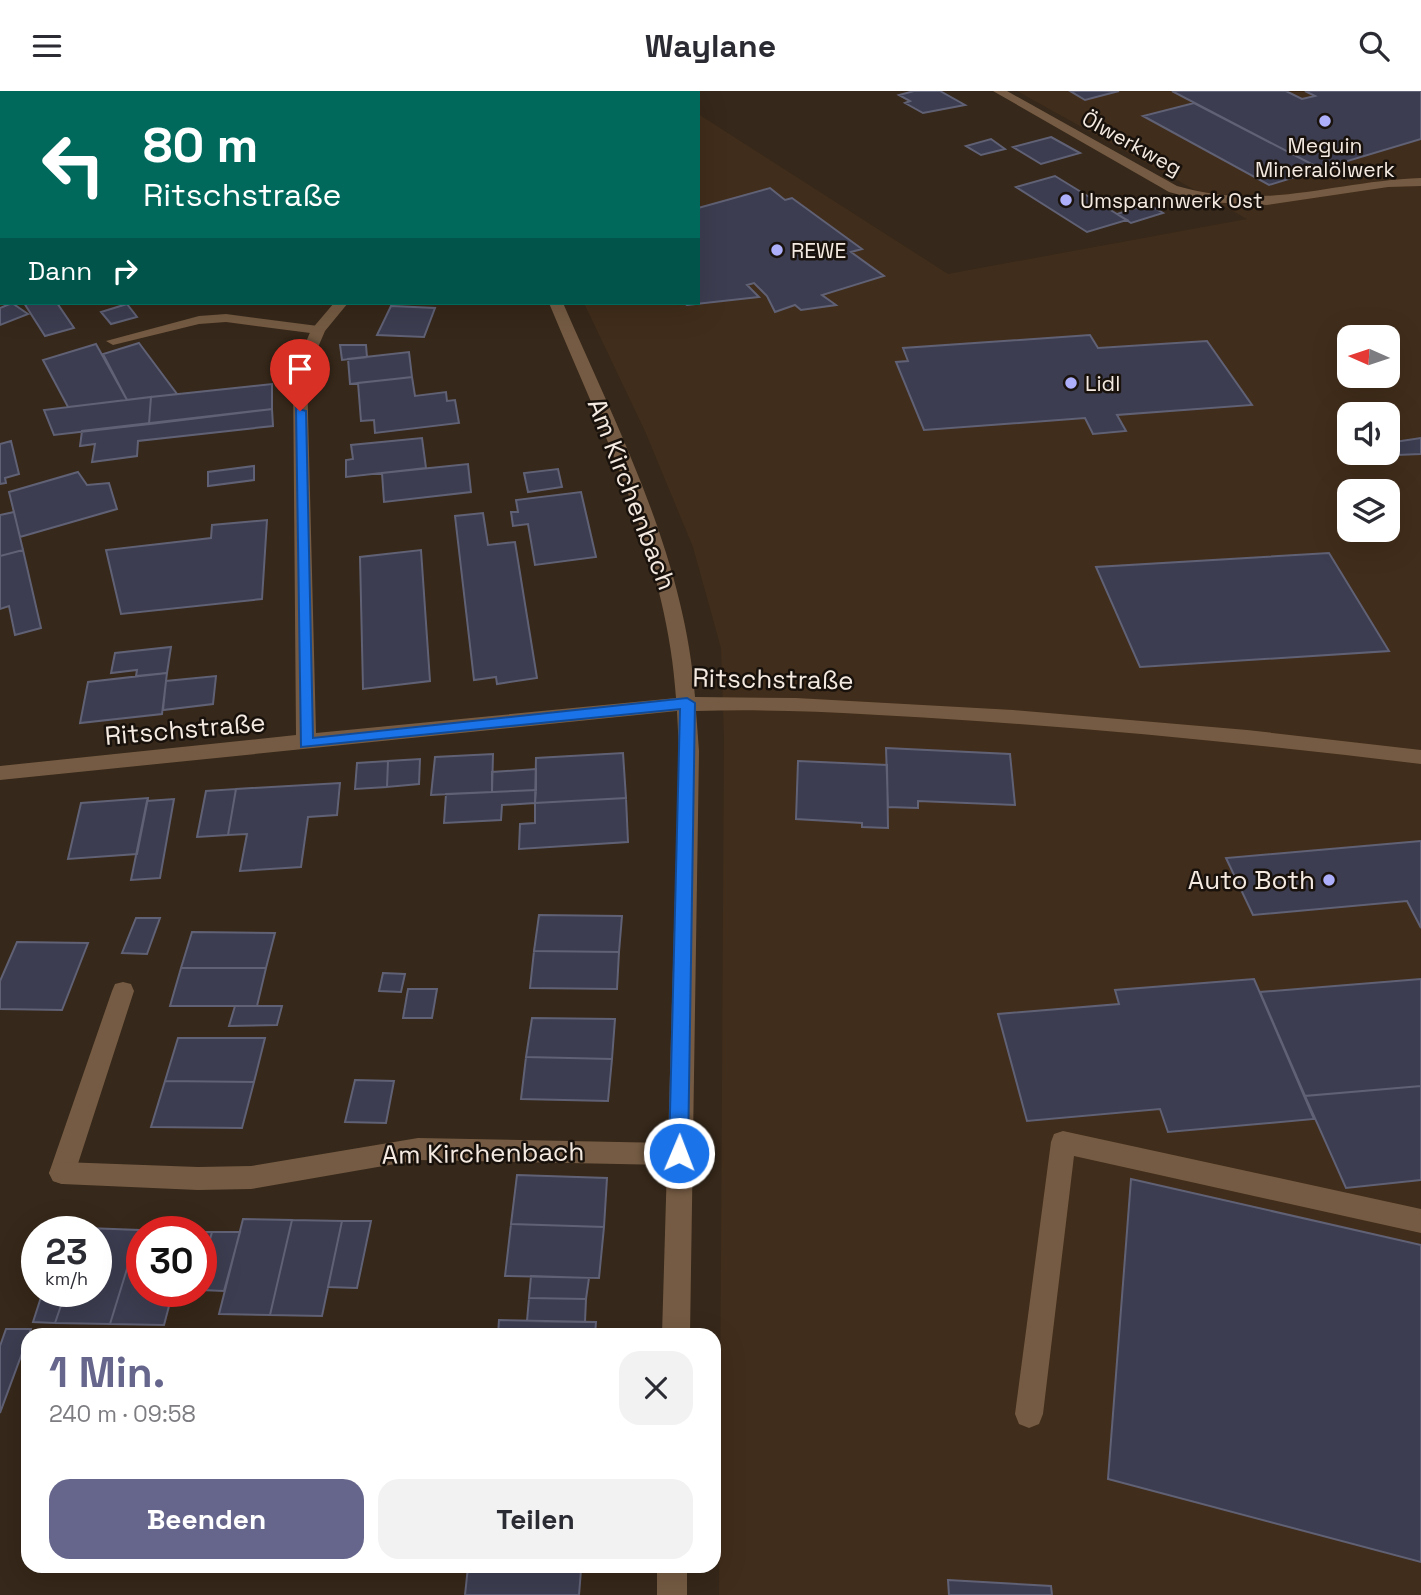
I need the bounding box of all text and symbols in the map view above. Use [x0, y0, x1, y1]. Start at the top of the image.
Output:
text: Waylane [645, 26, 776, 66]
icon: menu [28, 27, 66, 65]
icon: search [1355, 27, 1393, 65]
street label: Ölwerkweg [1077, 105, 1187, 181]
marker: Meguin Mineralölwerk [1317, 113, 1333, 129]
text: 80 m [143, 114, 258, 176]
icon: left [28, 119, 119, 210]
place label: Meguin Mineralölwerk [1255, 132, 1395, 183]
text: Ritschstraße [143, 175, 342, 215]
place label: Umspannwerk Ost [1080, 187, 1263, 214]
marker: Umspannwerk Ost [1058, 192, 1074, 208]
place label: REWE [791, 237, 846, 264]
marker: REWE [769, 242, 785, 258]
icon: right [106, 252, 144, 290]
text: Dann [28, 254, 92, 288]
north arrow [1337, 325, 1400, 389]
map controls [1337, 325, 1400, 542]
pin [270, 339, 330, 411]
icon: arrive [281, 350, 319, 388]
place label: Lidl [1085, 370, 1120, 397]
marker: Lidl [1063, 375, 1079, 391]
street label: Am Kirchenbach [580, 393, 684, 595]
button: sound [1337, 402, 1400, 465]
button: layers [1337, 479, 1400, 542]
street label: Ritschstraße [692, 661, 854, 697]
street label: Ritschstraße [103, 705, 267, 753]
place label: Auto Both [1188, 863, 1315, 897]
marker: Auto Both [1321, 872, 1337, 888]
position arrow [642, 1116, 716, 1190]
street label: Am Kirchenbach [381, 1134, 585, 1172]
speed limit sign: 30 [126, 1216, 217, 1307]
text: 23 [45, 1230, 88, 1274]
text: km/h [45, 1267, 88, 1290]
text: 1 Min. [49, 1346, 165, 1399]
button: close [619, 1351, 693, 1425]
text: 240 m · 09:58 [49, 1399, 196, 1429]
button: Beenden [49, 1479, 364, 1559]
button: Teilen [378, 1479, 693, 1559]

